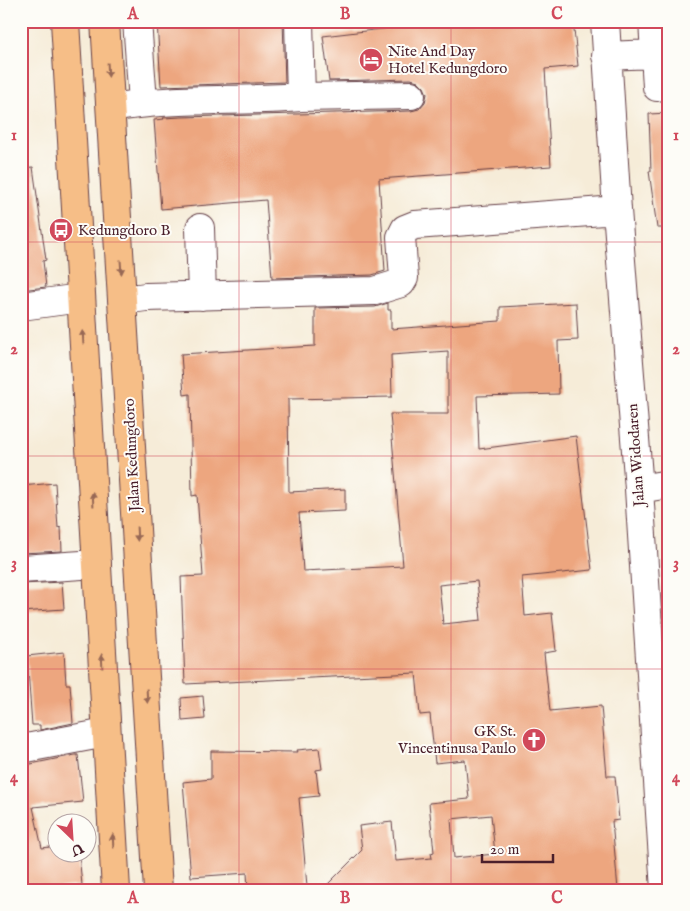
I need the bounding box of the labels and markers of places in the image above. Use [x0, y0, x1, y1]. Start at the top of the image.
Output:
place label: Nite And Day Hotel Kedungdoro [388, 42, 507, 78]
hotel icon: Nite And Day Hotel Kedungdoro [358, 47, 384, 73]
bus stop icon: Kedungdoro B [48, 217, 74, 243]
place label: Kedungdoro B [78, 221, 170, 240]
place label: GK St. Vincentinusa Paulo [397, 722, 516, 758]
church icon: GK St. Vincentinusa Paulo [521, 727, 547, 753]

